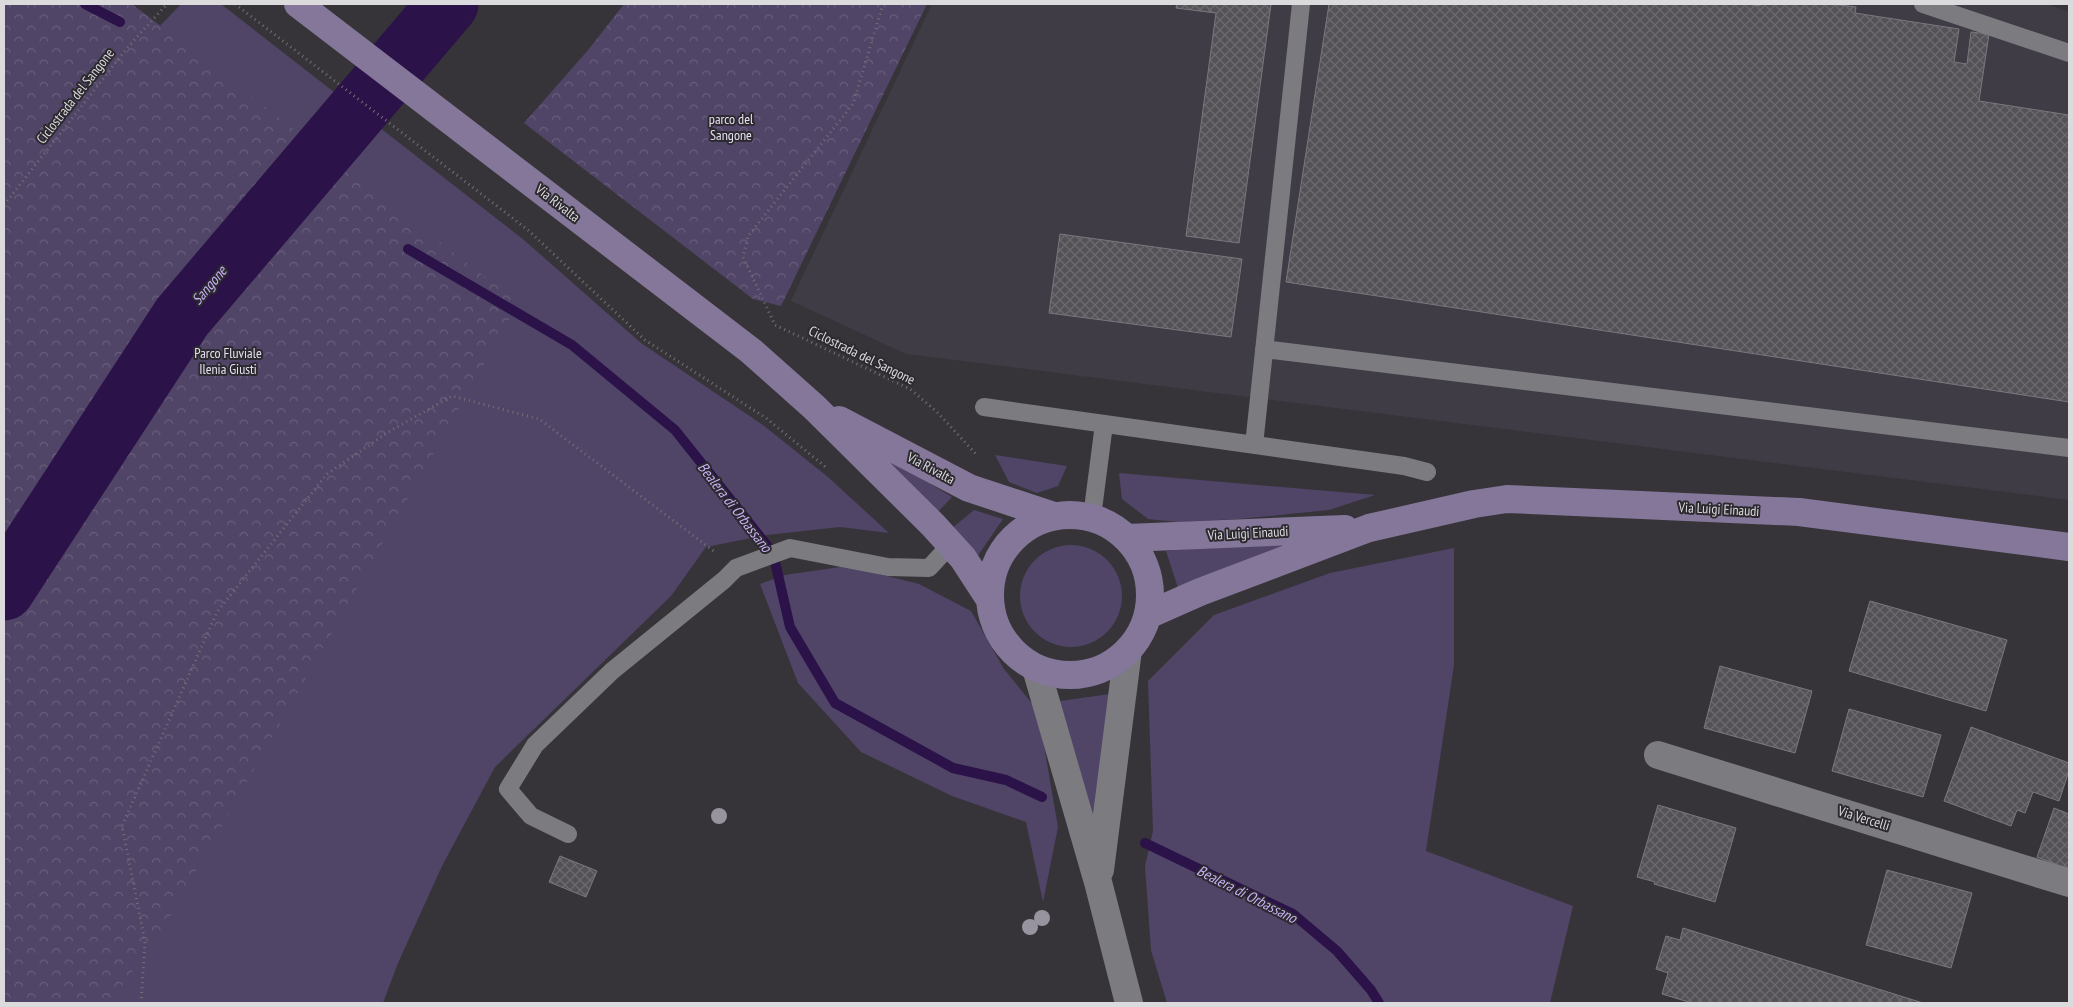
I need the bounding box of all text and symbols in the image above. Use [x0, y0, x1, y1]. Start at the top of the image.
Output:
street label: Ciclostrada del Sangone [32, 44, 118, 147]
park label: parco del Sangone [709, 110, 754, 144]
street label: Via Rivalta [531, 179, 584, 226]
water label: Sangone [187, 261, 231, 308]
street label: Ciclostrada del Sangone [806, 321, 918, 389]
park label: Parco Fluviale Ilenia Giusti [194, 344, 262, 378]
street label: Via Rivalta [903, 447, 958, 488]
water label: Bealera di Orbassano [694, 458, 777, 557]
street label: Via Luigi Einaudi [1677, 498, 1760, 520]
street label: Via Luigi Einaudi [1206, 522, 1289, 544]
street label: Via Vercelli [1835, 801, 1892, 834]
water label: Bealera di Orbassano [1194, 861, 1301, 928]

